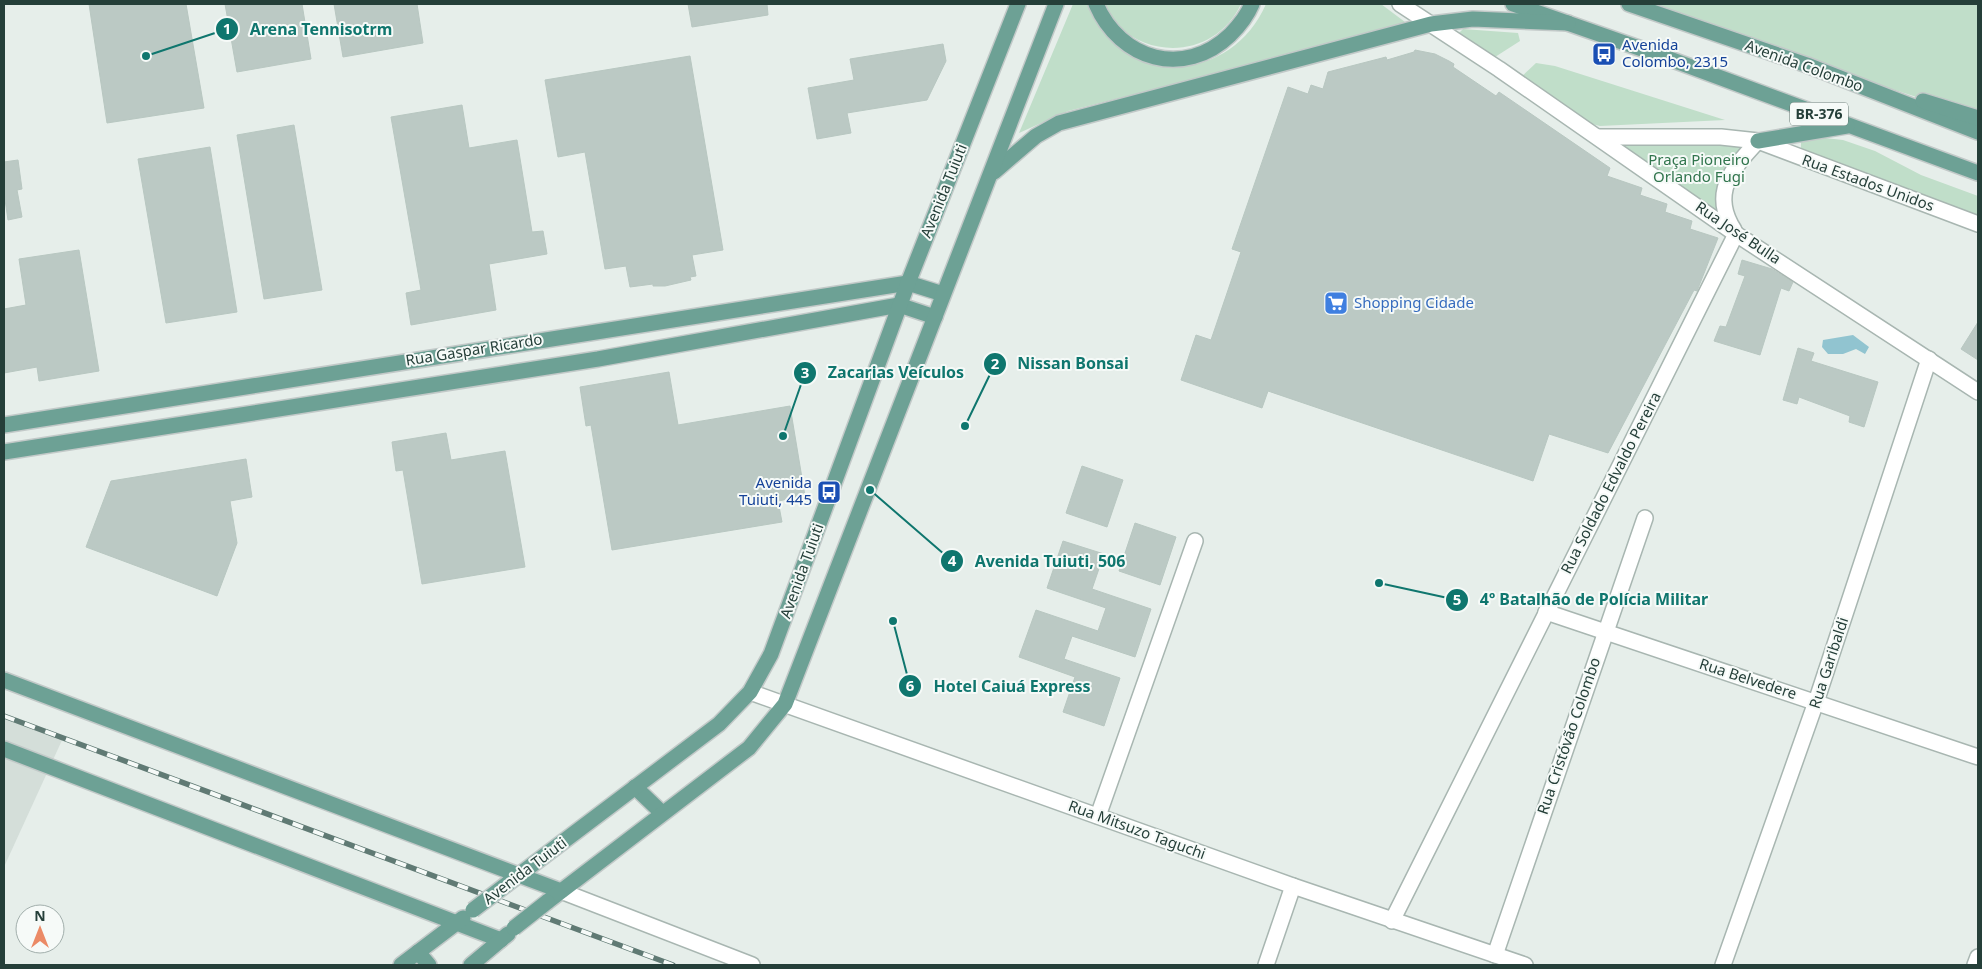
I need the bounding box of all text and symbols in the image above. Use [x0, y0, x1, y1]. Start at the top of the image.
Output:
callout: Arena Tennisotrm [215, 14, 402, 45]
text: 1 [223, 18, 231, 38]
text: Arena Tennisotrm [250, 18, 392, 40]
place label: Avenida Colombo, 2315 [1622, 34, 1728, 71]
street label: Avenida Colombo [1743, 34, 1866, 96]
bus stop icon: Avenida Colombo, 2315 [1591, 41, 1617, 67]
road number: BR-376 [1790, 102, 1848, 126]
street label: Avenida Tuiuti [915, 141, 971, 241]
park label: Praça Pioneiro Orlando Fugi [1648, 149, 1750, 186]
street label: Rua Estados Unidos [1799, 149, 1937, 215]
street label: Rua José Bulla [1692, 196, 1785, 268]
supermarket icon: Shopping Cidade [1323, 290, 1349, 316]
place label: Shopping Cidade [1354, 292, 1474, 312]
street label: Rua Gaspar Ricardo [404, 328, 544, 370]
callout: Nissan Bonsai [982, 348, 1139, 379]
text: Nissan Bonsai [1017, 352, 1129, 374]
text: 2 [991, 353, 1000, 373]
callout: Zacarias Veículos [793, 357, 974, 388]
text: Zacarias Veículos [828, 361, 964, 383]
text: 3 [801, 362, 809, 382]
street label: Rua Soldado Edvaldo Pereira [1555, 388, 1665, 577]
place label: Avenida Tuiuti, 445 [739, 472, 812, 509]
bus stop icon: Avenida Tuiuti, 445 [816, 479, 842, 505]
street label: Avenida Tuiuti [775, 520, 827, 621]
callout: Avenida Tuiuti, 506 [940, 545, 1135, 576]
text: 4 [948, 550, 957, 570]
text: Avenida Tuiuti, 506 [975, 550, 1125, 572]
callout: 4º Batalhão de Polícia Militar [1445, 584, 1718, 615]
text: 4º Batalhão de Polícia Militar [1480, 588, 1708, 610]
text: 5 [1453, 589, 1461, 609]
street label: Rua Garibaldi [1804, 614, 1852, 711]
street label: Rua Belvedere [1697, 653, 1799, 703]
street label: Rua Cristóvão Colombo [1532, 655, 1604, 817]
callout: Hotel Caiuá Express [898, 670, 1100, 701]
text: 6 [906, 675, 915, 695]
text: Hotel Caiuá Express [933, 675, 1091, 697]
street label: Rua Mitsuzo Taguchi [1066, 795, 1209, 863]
street label: Avenida Tuiuti [479, 832, 570, 908]
north arrow [15, 904, 65, 954]
text: N [34, 906, 46, 925]

